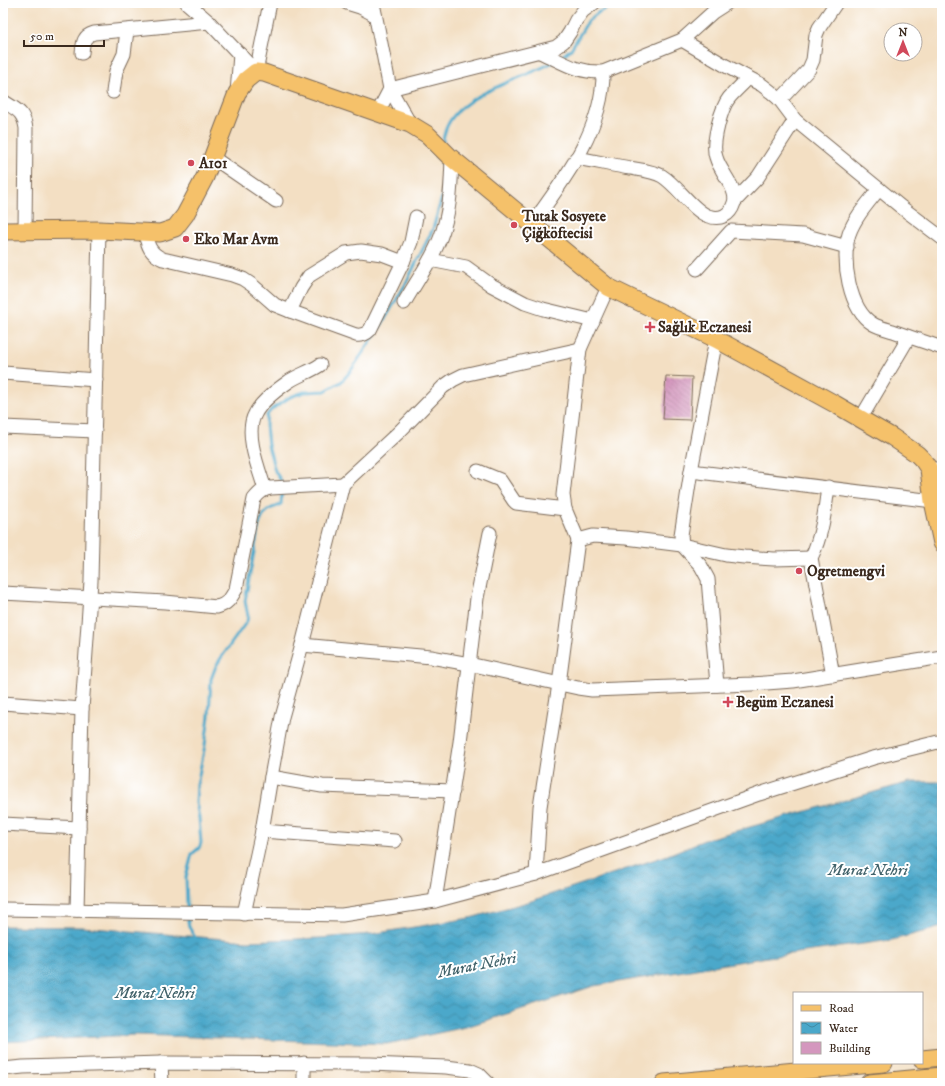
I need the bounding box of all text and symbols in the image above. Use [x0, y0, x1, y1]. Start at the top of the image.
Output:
scale bar [24, 22, 104, 48]
north arrow [883, 22, 923, 62]
text: N [898, 26, 908, 40]
text: 50 m [30, 29, 54, 44]
place label: A101 [198, 154, 228, 173]
marker: A101 [186, 158, 196, 168]
place label: Tutak Sosyete Çiğköftecisi [521, 207, 607, 243]
marker: Tutak Sosyete Çiğköftecisi [509, 220, 519, 230]
place label: Eko Mar Avm [194, 230, 279, 249]
marker: Eko Mar Avm [181, 234, 191, 244]
place label: Sağlık Eczanesi [658, 318, 752, 337]
marker: Sağlık Eczanesi [645, 322, 655, 332]
place label: Ogretmengvi [807, 562, 885, 581]
marker: Ogretmengvi [794, 566, 804, 576]
place label: Begüm Eczanesi [736, 693, 834, 712]
marker: Begüm Eczanesi [723, 697, 733, 707]
water label: Murat Nehri [827, 860, 908, 880]
water label: Murat Nehri [435, 947, 519, 983]
water label: Murat Nehri [114, 983, 195, 1003]
legend [793, 992, 923, 1064]
text: Road [829, 1001, 854, 1016]
text: Water [828, 1021, 858, 1036]
text: Building [829, 1041, 870, 1056]

